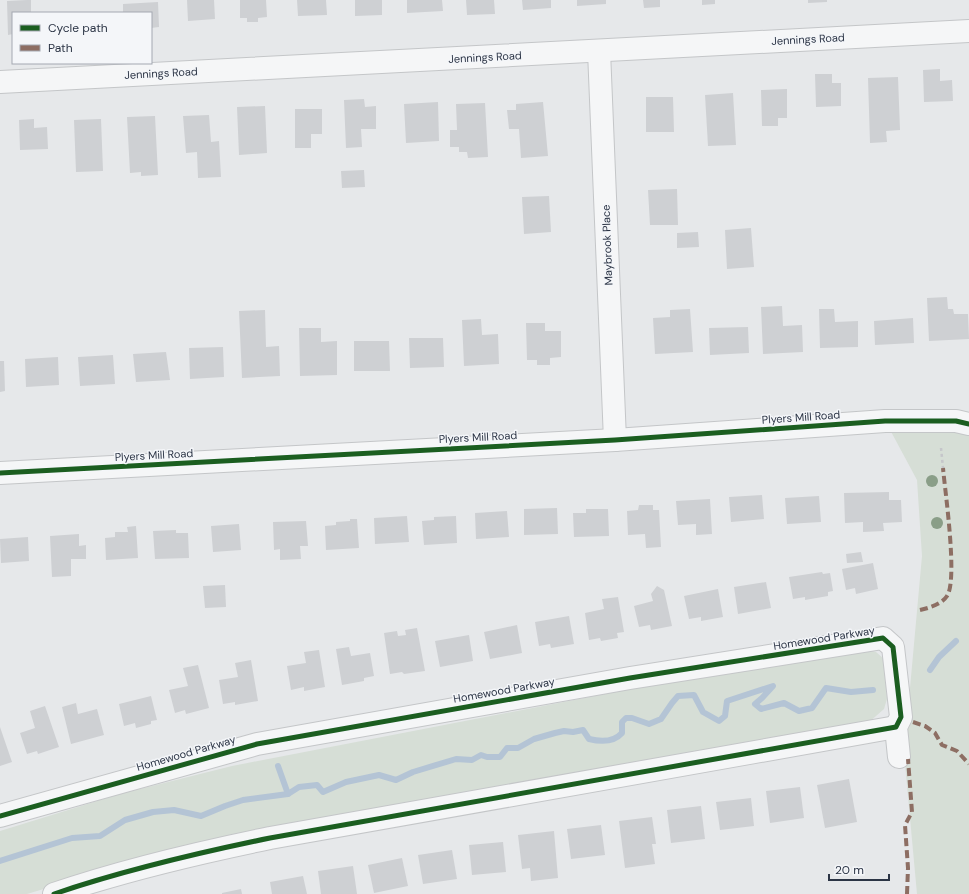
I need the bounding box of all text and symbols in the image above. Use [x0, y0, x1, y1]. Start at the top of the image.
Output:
legend [12, 12, 152, 64]
text: Cycle path [48, 20, 108, 36]
street label: Jennings Road [771, 30, 845, 48]
text: Path [48, 40, 73, 56]
street label: Jennings Road [448, 48, 522, 66]
street label: Jennings Road [124, 64, 198, 82]
street label: Maybrook Place [599, 204, 615, 286]
street label: Plyers Mill Road [761, 407, 841, 427]
street label: Plyers Mill Road [438, 428, 518, 446]
street label: Plyers Mill Road [114, 446, 194, 464]
street label: Homewood Parkway [772, 623, 876, 653]
street label: Homewood Parkway [452, 674, 556, 706]
street label: Homewood Parkway [135, 732, 237, 774]
scale bar [829, 856, 889, 882]
text: 20 m [835, 862, 864, 878]

